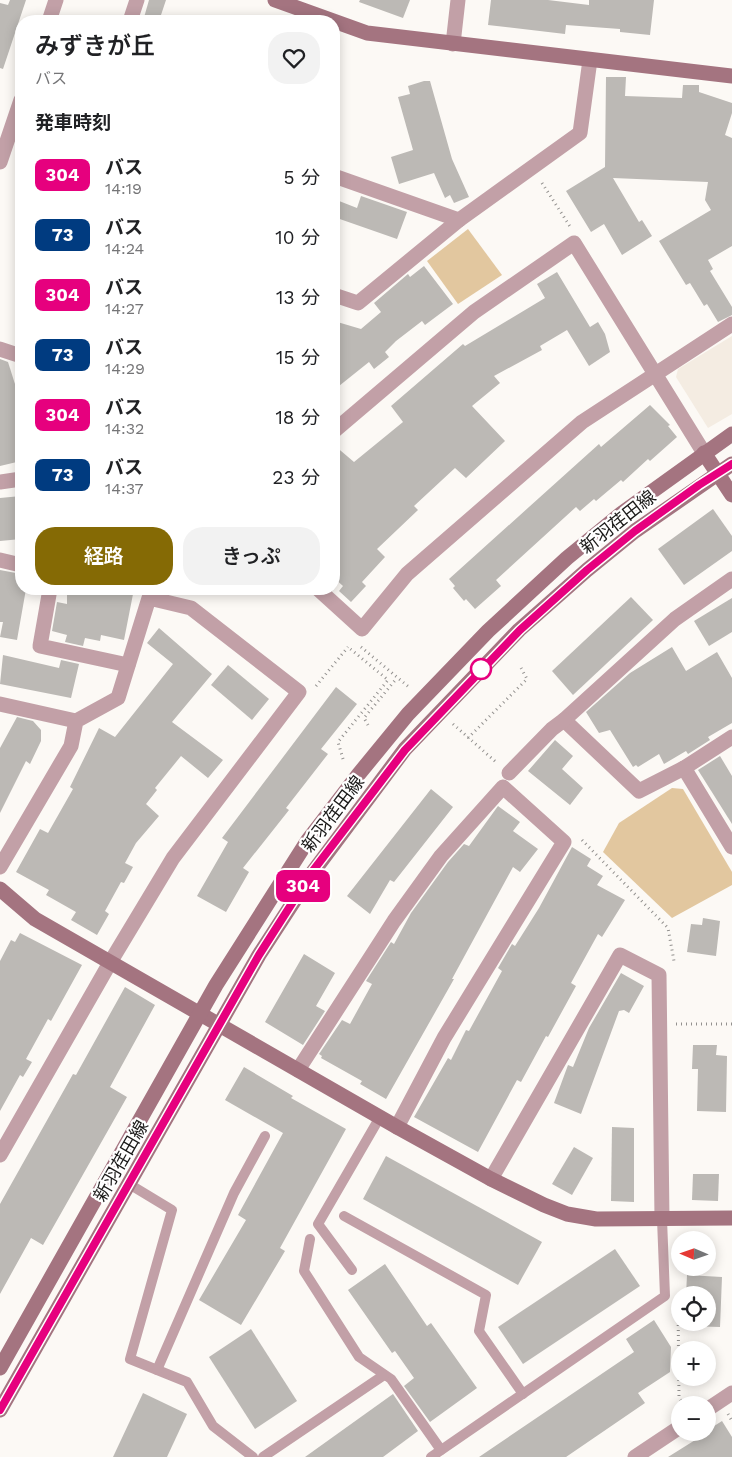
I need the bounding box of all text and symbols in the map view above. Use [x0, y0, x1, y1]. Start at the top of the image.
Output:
text: みずきが丘 [35, 32, 155, 60]
button: heart [268, 32, 320, 84]
text: バス [35, 69, 67, 88]
text: 発車時刻 [35, 111, 111, 134]
text: バス [105, 156, 143, 179]
text: 304 [46, 164, 79, 185]
text: 5 分 [283, 166, 320, 189]
text: 14:19 [105, 179, 142, 198]
text: バス [105, 216, 143, 239]
text: 73 [52, 224, 73, 245]
text: 10 分 [275, 226, 320, 249]
text: 14:24 [105, 239, 144, 258]
text: バス [105, 276, 143, 299]
text: 304 [46, 284, 79, 305]
text: 13 分 [276, 286, 320, 309]
text: 14:27 [105, 299, 144, 318]
text: バス [105, 336, 143, 359]
text: 73 [52, 344, 73, 365]
text: 15 分 [276, 346, 320, 369]
text: 14:29 [105, 359, 145, 378]
text: バス [105, 396, 143, 419]
text: 304 [46, 404, 79, 425]
text: 18 分 [275, 406, 320, 429]
text: 14:32 [105, 419, 144, 438]
text: バス [105, 456, 143, 479]
text: 73 [52, 464, 73, 485]
text: 23 分 [272, 466, 320, 489]
text: 14:37 [105, 479, 143, 498]
street label: 新羽荏田線 [576, 486, 660, 558]
button: 経路 [35, 527, 173, 585]
button: きっぷ [183, 527, 320, 585]
unlabelled marker [470, 658, 492, 680]
street label: 新羽荏田線 [297, 771, 368, 856]
line badge: 304 [274, 870, 332, 902]
text: 304 [286, 875, 320, 896]
street label: 新羽荏田線 [89, 1117, 152, 1205]
north arrow [671, 1231, 716, 1276]
map controls [671, 1231, 716, 1441]
button: locate [671, 1286, 716, 1331]
button: + [671, 1341, 716, 1386]
button: − [671, 1396, 716, 1441]

